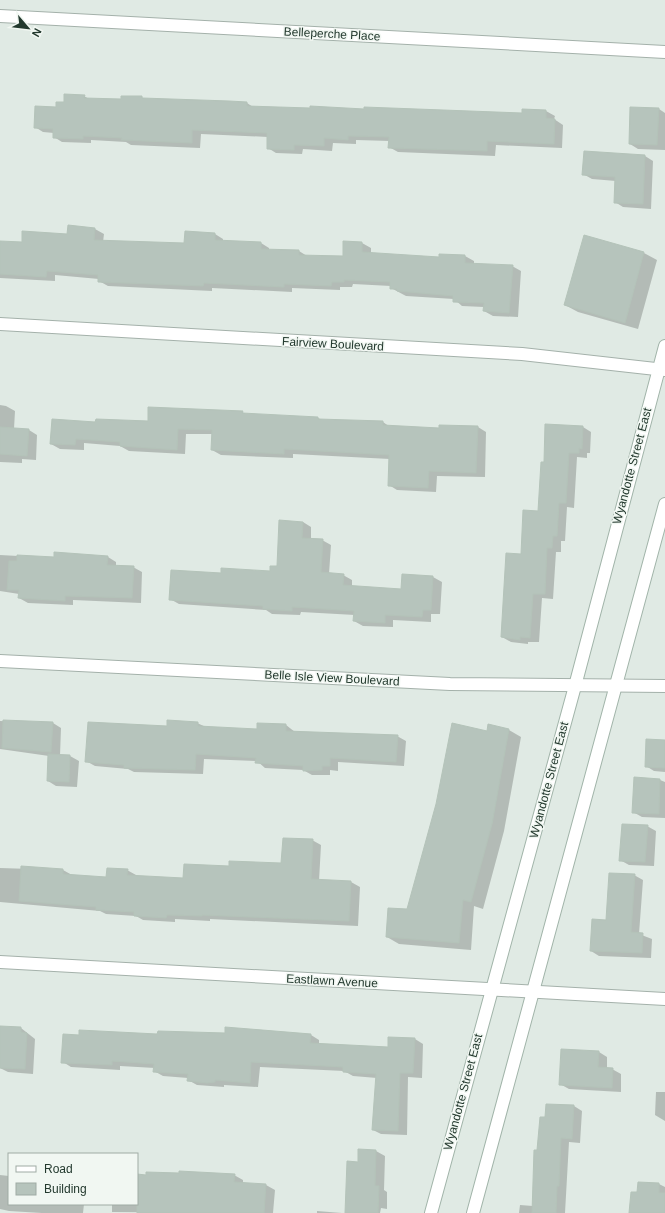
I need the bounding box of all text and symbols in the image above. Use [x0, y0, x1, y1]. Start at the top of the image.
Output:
north arrow [8, 8, 48, 48]
street label: Belleperche Place [283, 24, 381, 44]
text: N [30, 26, 44, 39]
street label: Fairview Boulevard [282, 334, 384, 354]
street label: Wyandotte Street East [610, 406, 654, 526]
street label: Belle Isle View Boulevard [264, 667, 400, 689]
street label: Wyandotte Street East [527, 720, 571, 840]
street label: Eastlawn Avenue [286, 972, 379, 990]
street label: Wyandotte Street East [441, 1032, 485, 1152]
legend [8, 1153, 138, 1205]
text: Road [44, 1162, 73, 1176]
text: Building [44, 1182, 87, 1196]

